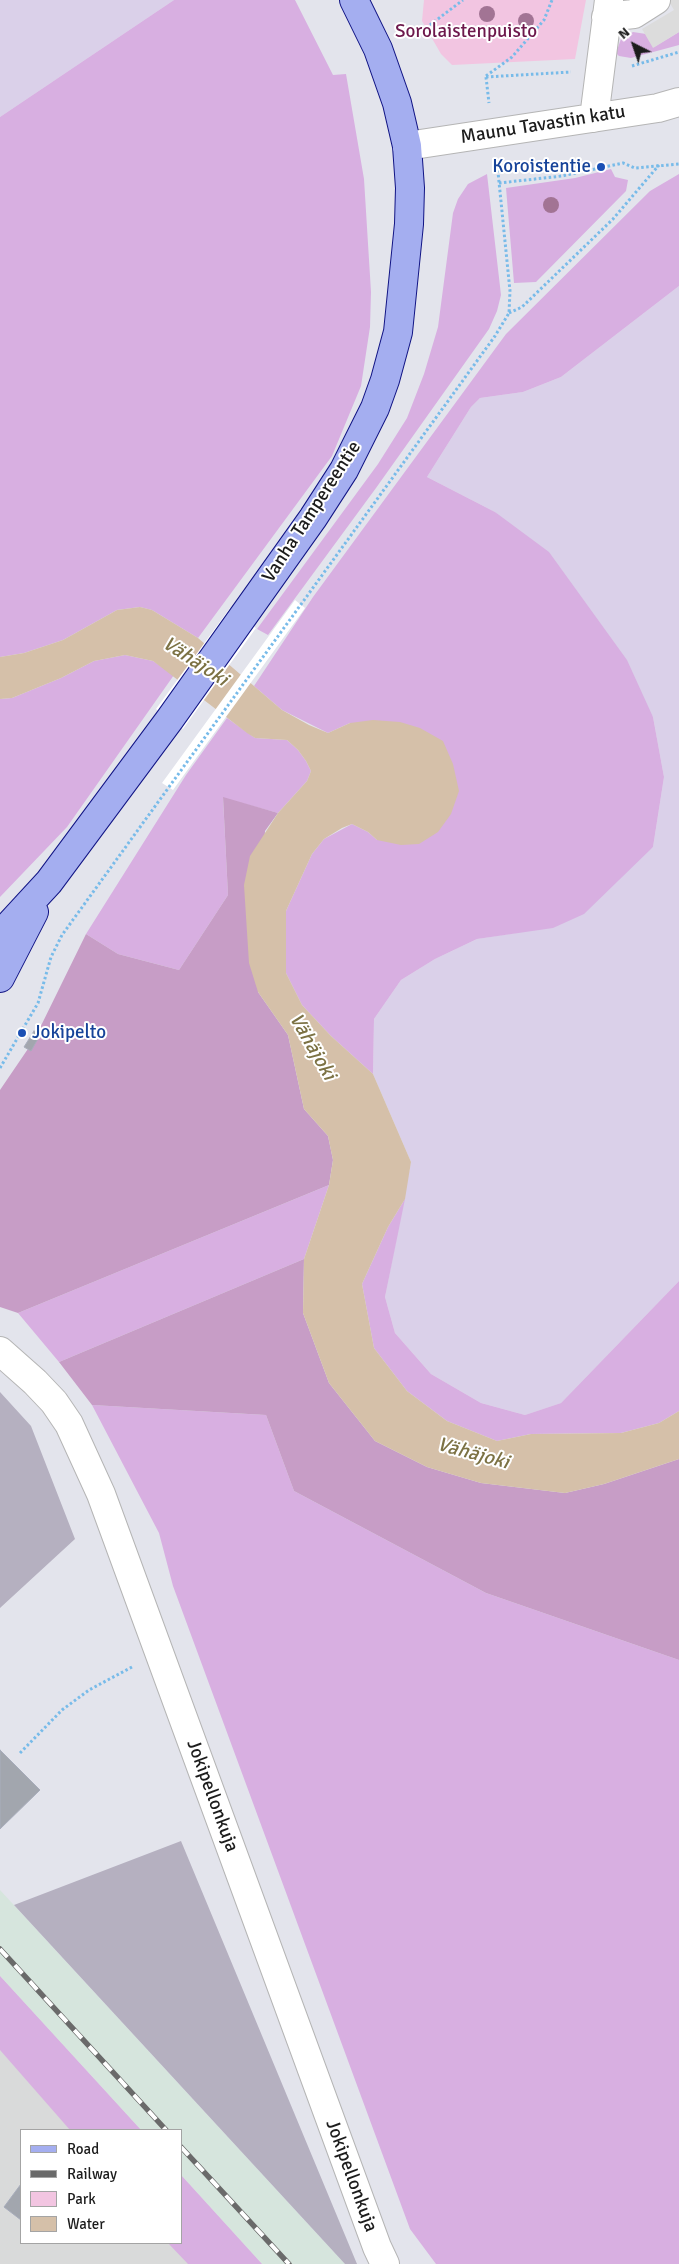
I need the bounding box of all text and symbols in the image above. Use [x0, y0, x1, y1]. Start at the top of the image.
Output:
north arrow [609, 20, 659, 70]
park label: Sorolaistenpuisto [395, 21, 537, 43]
text: N [615, 24, 633, 43]
street label: Maunu Tavastin katu [459, 101, 627, 149]
place label: Koroistentie [492, 156, 591, 178]
marker: Koroistentie [595, 161, 607, 173]
street label: Vanha Tampereentie [258, 437, 366, 587]
water label: Vähäjoki [158, 632, 232, 692]
water label: Vähäjoki [283, 1009, 341, 1085]
place label: Jokipelto [32, 1022, 106, 1044]
marker: Jokipelto [16, 1027, 28, 1039]
water label: Vähäjoki [435, 1433, 511, 1475]
street label: Jokipellonkuja [181, 1737, 243, 1855]
street label: Jokipellonkuja [320, 2117, 382, 2235]
legend [20, 2129, 182, 2244]
text: Road [67, 2140, 99, 2158]
text: Railway [67, 2165, 117, 2183]
text: Park [67, 2190, 96, 2208]
text: Water [67, 2215, 105, 2233]

